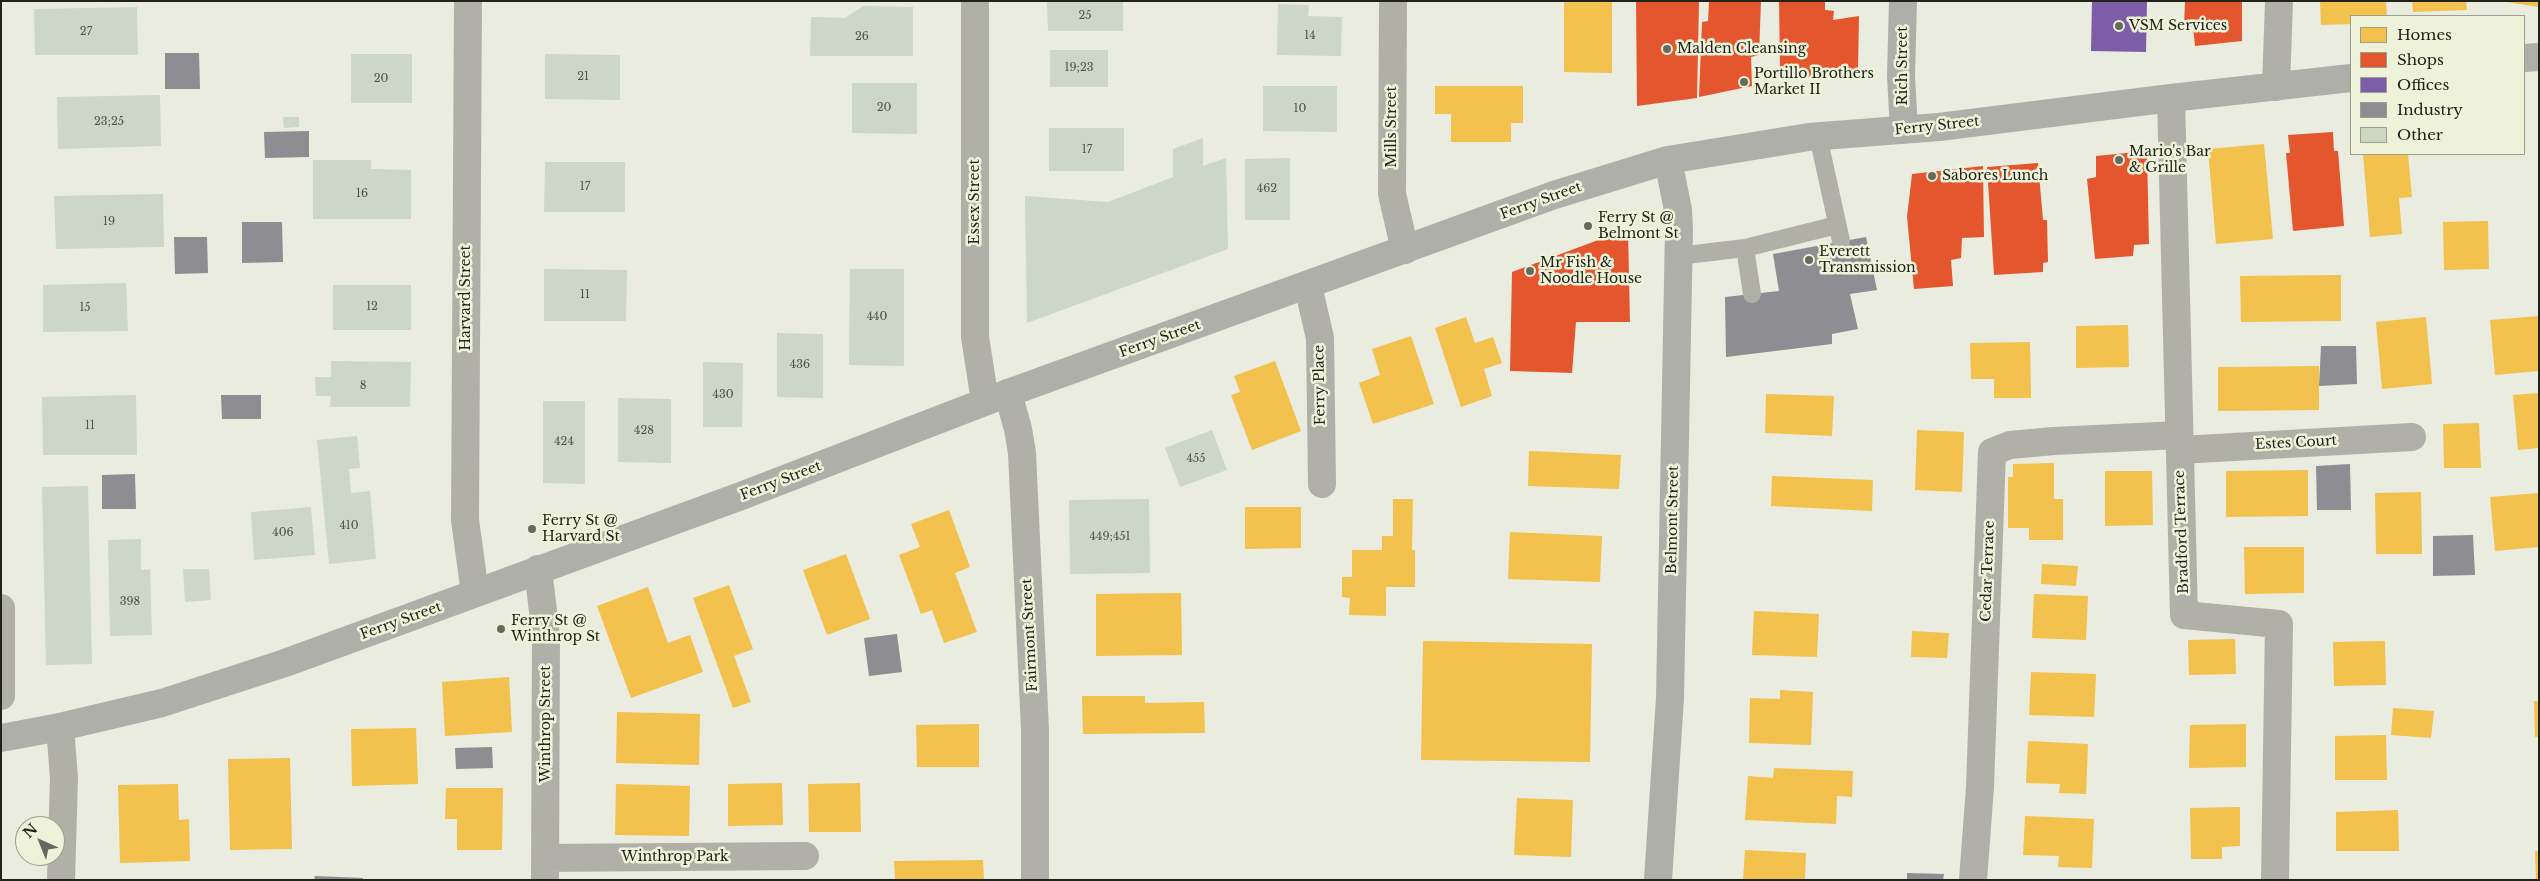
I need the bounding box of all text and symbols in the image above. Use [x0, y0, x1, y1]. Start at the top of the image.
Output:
house number: 25 [1078, 9, 1092, 23]
legend [2350, 15, 2525, 155]
place label: VSM Services [2129, 18, 2227, 34]
marker: VSM Services [2113, 20, 2125, 32]
house number: 27 [80, 25, 92, 39]
text: Homes [2397, 25, 2452, 44]
street label: Rich Street [1895, 26, 1911, 106]
house number: 14 [1304, 29, 1316, 43]
house number: 26 [855, 30, 869, 44]
place label: Malden Cleansing [1677, 41, 1806, 57]
marker: Malden Cleansing [1661, 43, 1673, 55]
text: Shops [2397, 50, 2444, 69]
house number: 19;23 [1065, 61, 1093, 75]
place label: Portillo Brothers Market II [1754, 66, 1874, 98]
house number: 21 [577, 70, 589, 84]
house number: 20 [374, 72, 388, 86]
text: Offices [2397, 75, 2449, 94]
marker: Portillo Brothers Market II [1738, 76, 1750, 88]
street label: Mills Street [1384, 86, 1400, 168]
text: Industry [2397, 100, 2463, 119]
house number: 20 [877, 101, 891, 115]
house number: 10 [1294, 102, 1306, 116]
street label: Ferry Street [1894, 113, 1980, 139]
house number: 23;25 [94, 115, 124, 129]
text: Other [2397, 125, 2443, 144]
house number: 17 [1082, 143, 1092, 157]
place label: Mario's Bar & Grille [2129, 144, 2211, 176]
marker: Mario's Bar & Grille [2113, 154, 2125, 166]
street label: Essex Street [967, 159, 983, 245]
place label: Sabores Lunch [1942, 168, 2048, 184]
marker: Sabores Lunch [1926, 170, 1938, 182]
street label: Ferry Street [1498, 179, 1584, 223]
house number: 17 [580, 180, 590, 194]
house number: 462 [1257, 182, 1277, 196]
house number: 16 [356, 187, 368, 201]
place label: Ferry St @ Belmont St [1598, 210, 1679, 242]
house number: 19 [103, 215, 115, 229]
marker: Ferry St @ Belmont St [1582, 220, 1594, 232]
place label: Everett Transmission [1819, 244, 1916, 276]
street label: Harvard Street [458, 245, 474, 351]
marker: Everett Transmission [1803, 254, 1815, 266]
place label: Mr Fish & Noodle House [1540, 255, 1642, 288]
marker: Mr Fish & Noodle House [1524, 265, 1536, 277]
house number: 11 [580, 288, 590, 302]
house number: 12 [366, 300, 378, 314]
house number: 15 [79, 301, 91, 315]
house number: 440 [867, 310, 887, 324]
street label: Ferry Street [1117, 317, 1203, 361]
street label: Ferry Place [1311, 345, 1329, 425]
house number: 436 [790, 358, 810, 372]
house number: 8 [360, 379, 366, 393]
house number: 430 [712, 388, 734, 402]
house number: 11 [85, 419, 95, 433]
house number: 428 [634, 424, 654, 438]
street label: Estes Court [2255, 432, 2337, 454]
house number: 424 [554, 435, 574, 449]
house number: 455 [1187, 452, 1205, 466]
street label: Ferry Street [738, 458, 824, 504]
street label: Belmont Street [1664, 466, 1682, 574]
street label: Bradford Terrace [2171, 470, 2193, 594]
place label: Ferry St @ Harvard St [542, 513, 620, 546]
house number: 410 [339, 519, 359, 533]
street label: Cedar Terrace [1978, 520, 1998, 622]
marker: Ferry St @ Harvard St [526, 523, 538, 535]
house number: 406 [272, 526, 294, 540]
house number: 449;451 [1090, 530, 1130, 544]
street label: Fairmont Street [1019, 578, 1041, 692]
house number: 398 [120, 595, 140, 609]
street label: Ferry Street [358, 599, 444, 643]
place label: Ferry St @ Winthrop St [511, 613, 600, 646]
marker: Ferry St @ Winthrop St [495, 623, 507, 635]
street label: Winthrop Street [538, 665, 554, 783]
north arrow [15, 816, 65, 866]
text: N [19, 820, 41, 842]
street label: Winthrop Park [621, 849, 729, 865]

